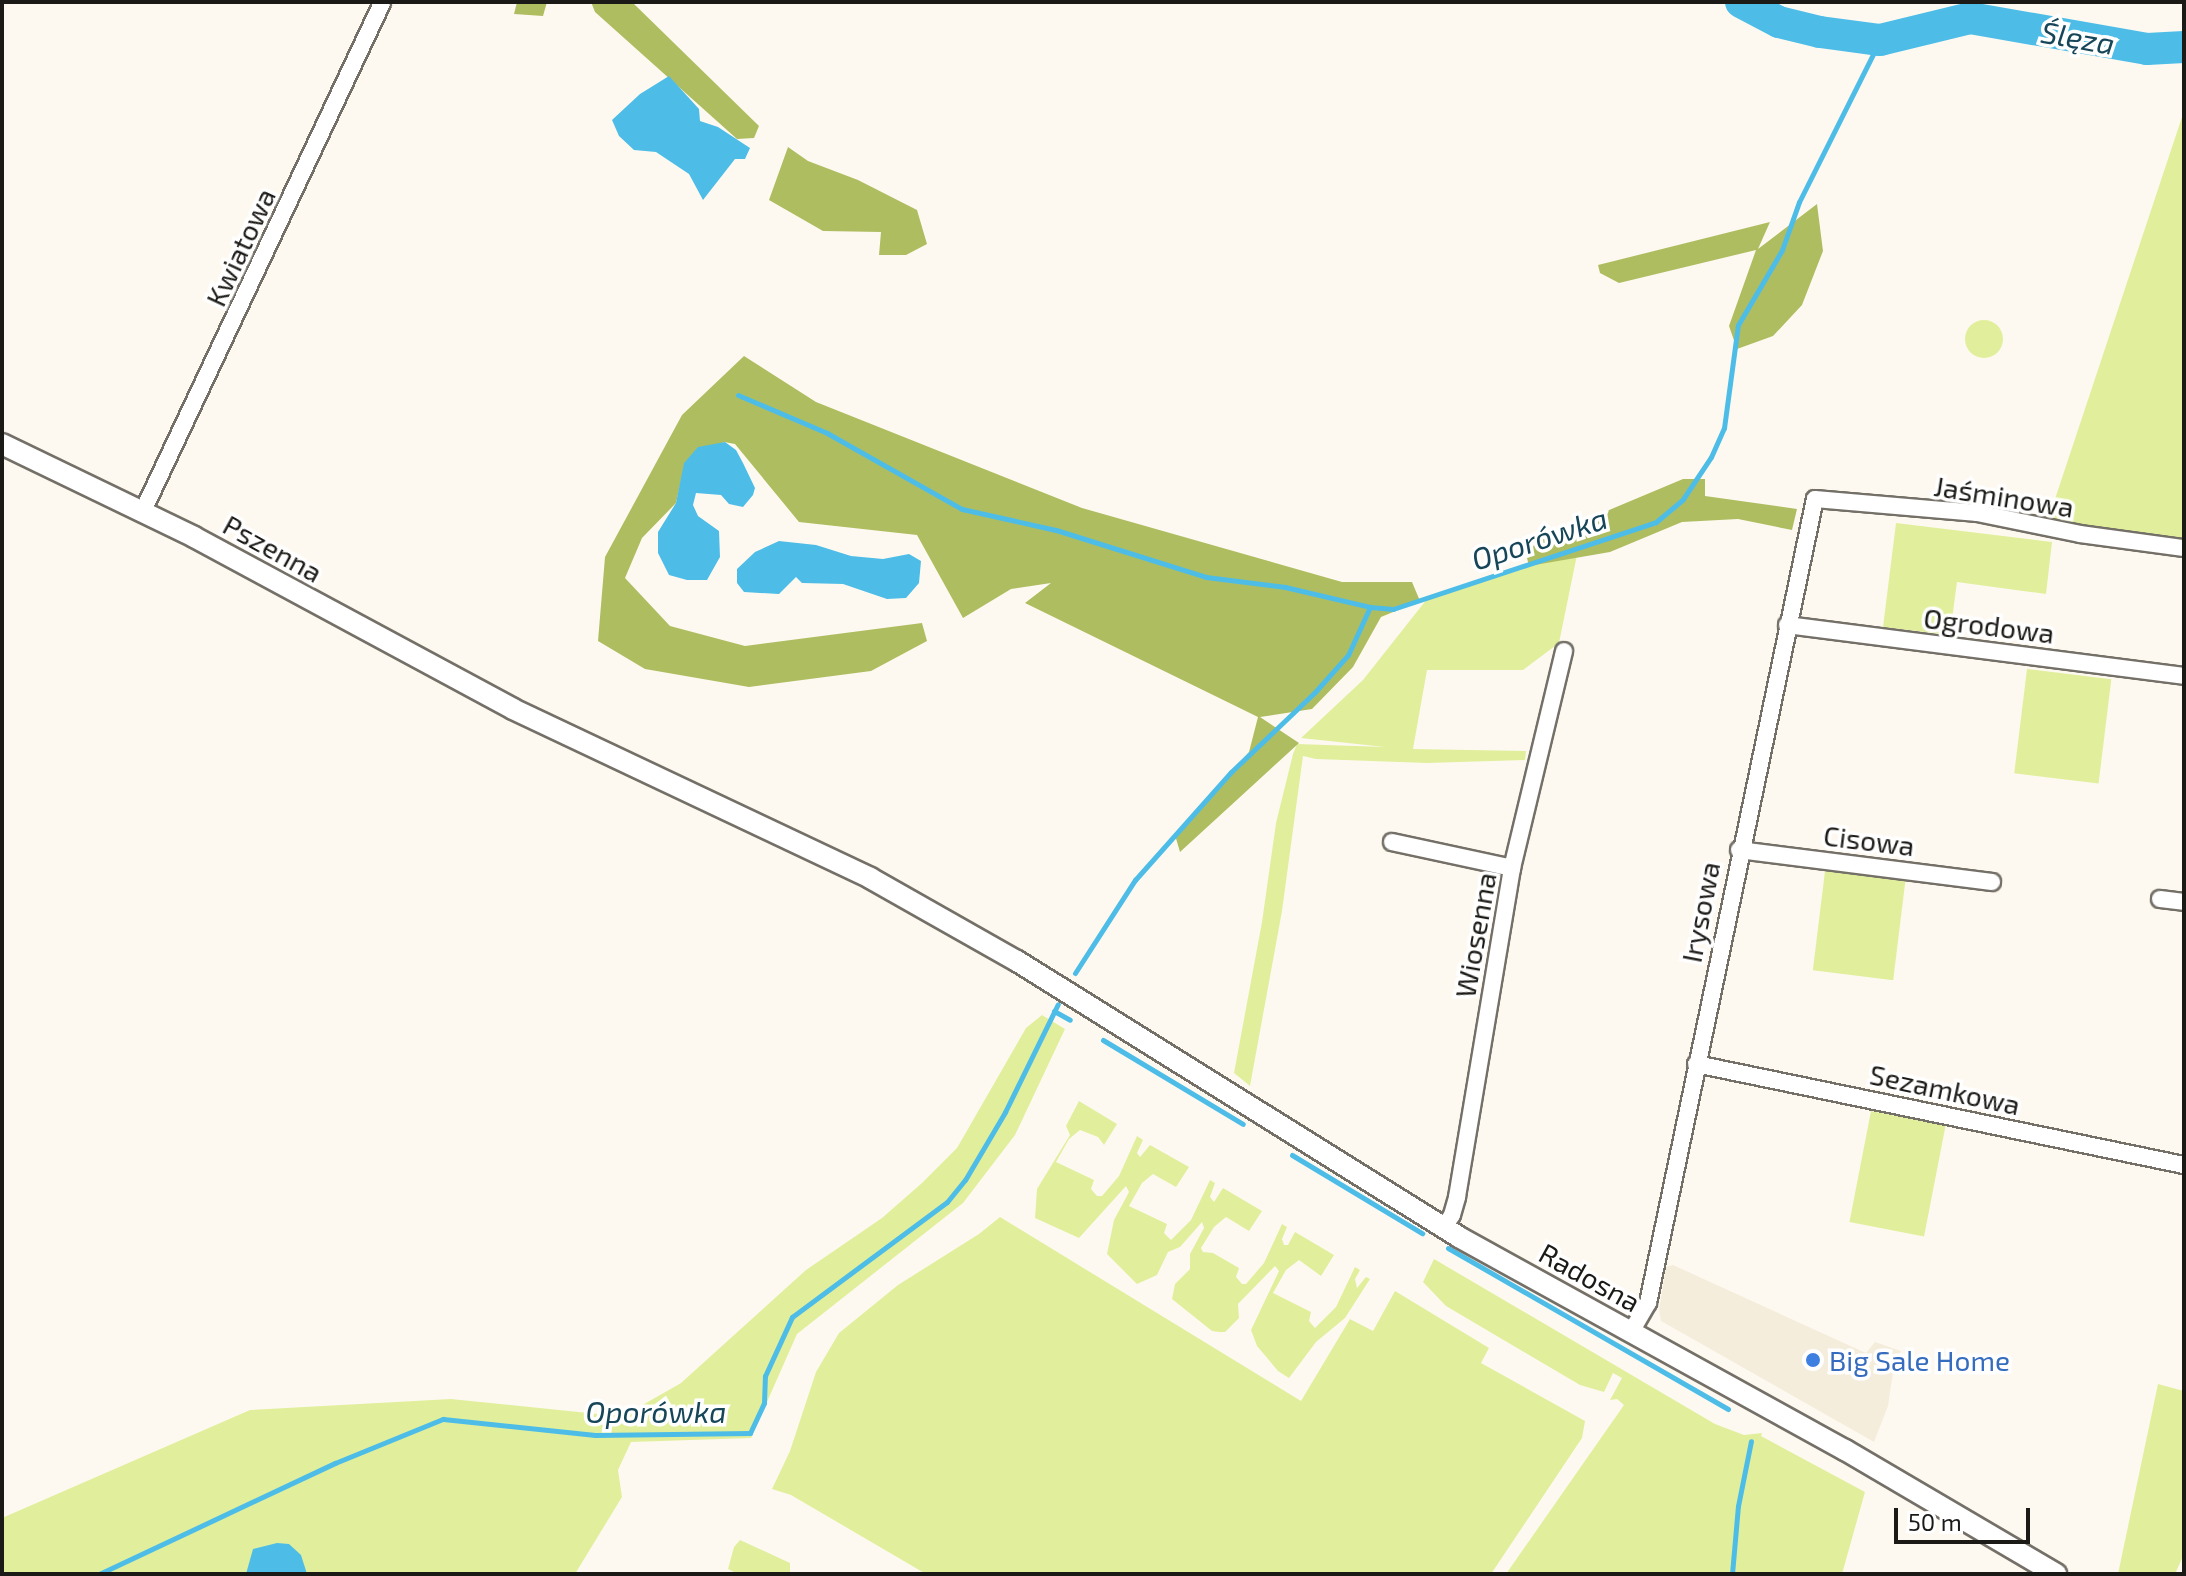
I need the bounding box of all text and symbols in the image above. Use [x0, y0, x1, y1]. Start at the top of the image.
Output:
water label: Ślęza [2038, 13, 2118, 61]
street label: Kwiatowa [198, 183, 282, 311]
street label: Jaśminowa [1932, 468, 2076, 524]
water label: Oporówka [1466, 499, 1612, 577]
street label: Pszenna [218, 507, 328, 589]
street label: Ogrodowa [1922, 600, 2056, 650]
street label: Cisowa [1822, 818, 1916, 862]
street label: Irysowa [1674, 859, 1726, 965]
street label: Wiosenna [1447, 870, 1503, 1000]
street label: Sezamkowa [1867, 1057, 2023, 1121]
street label: Radosna [1534, 1236, 1646, 1318]
place label: Big Sale Home [1829, 1343, 2010, 1377]
marker: Big Sale Home [1804, 1351, 1822, 1369]
water label: Oporówka [586, 1393, 726, 1429]
scale bar [1898, 1492, 2034, 1542]
text: 50 m [1908, 1507, 1962, 1536]

